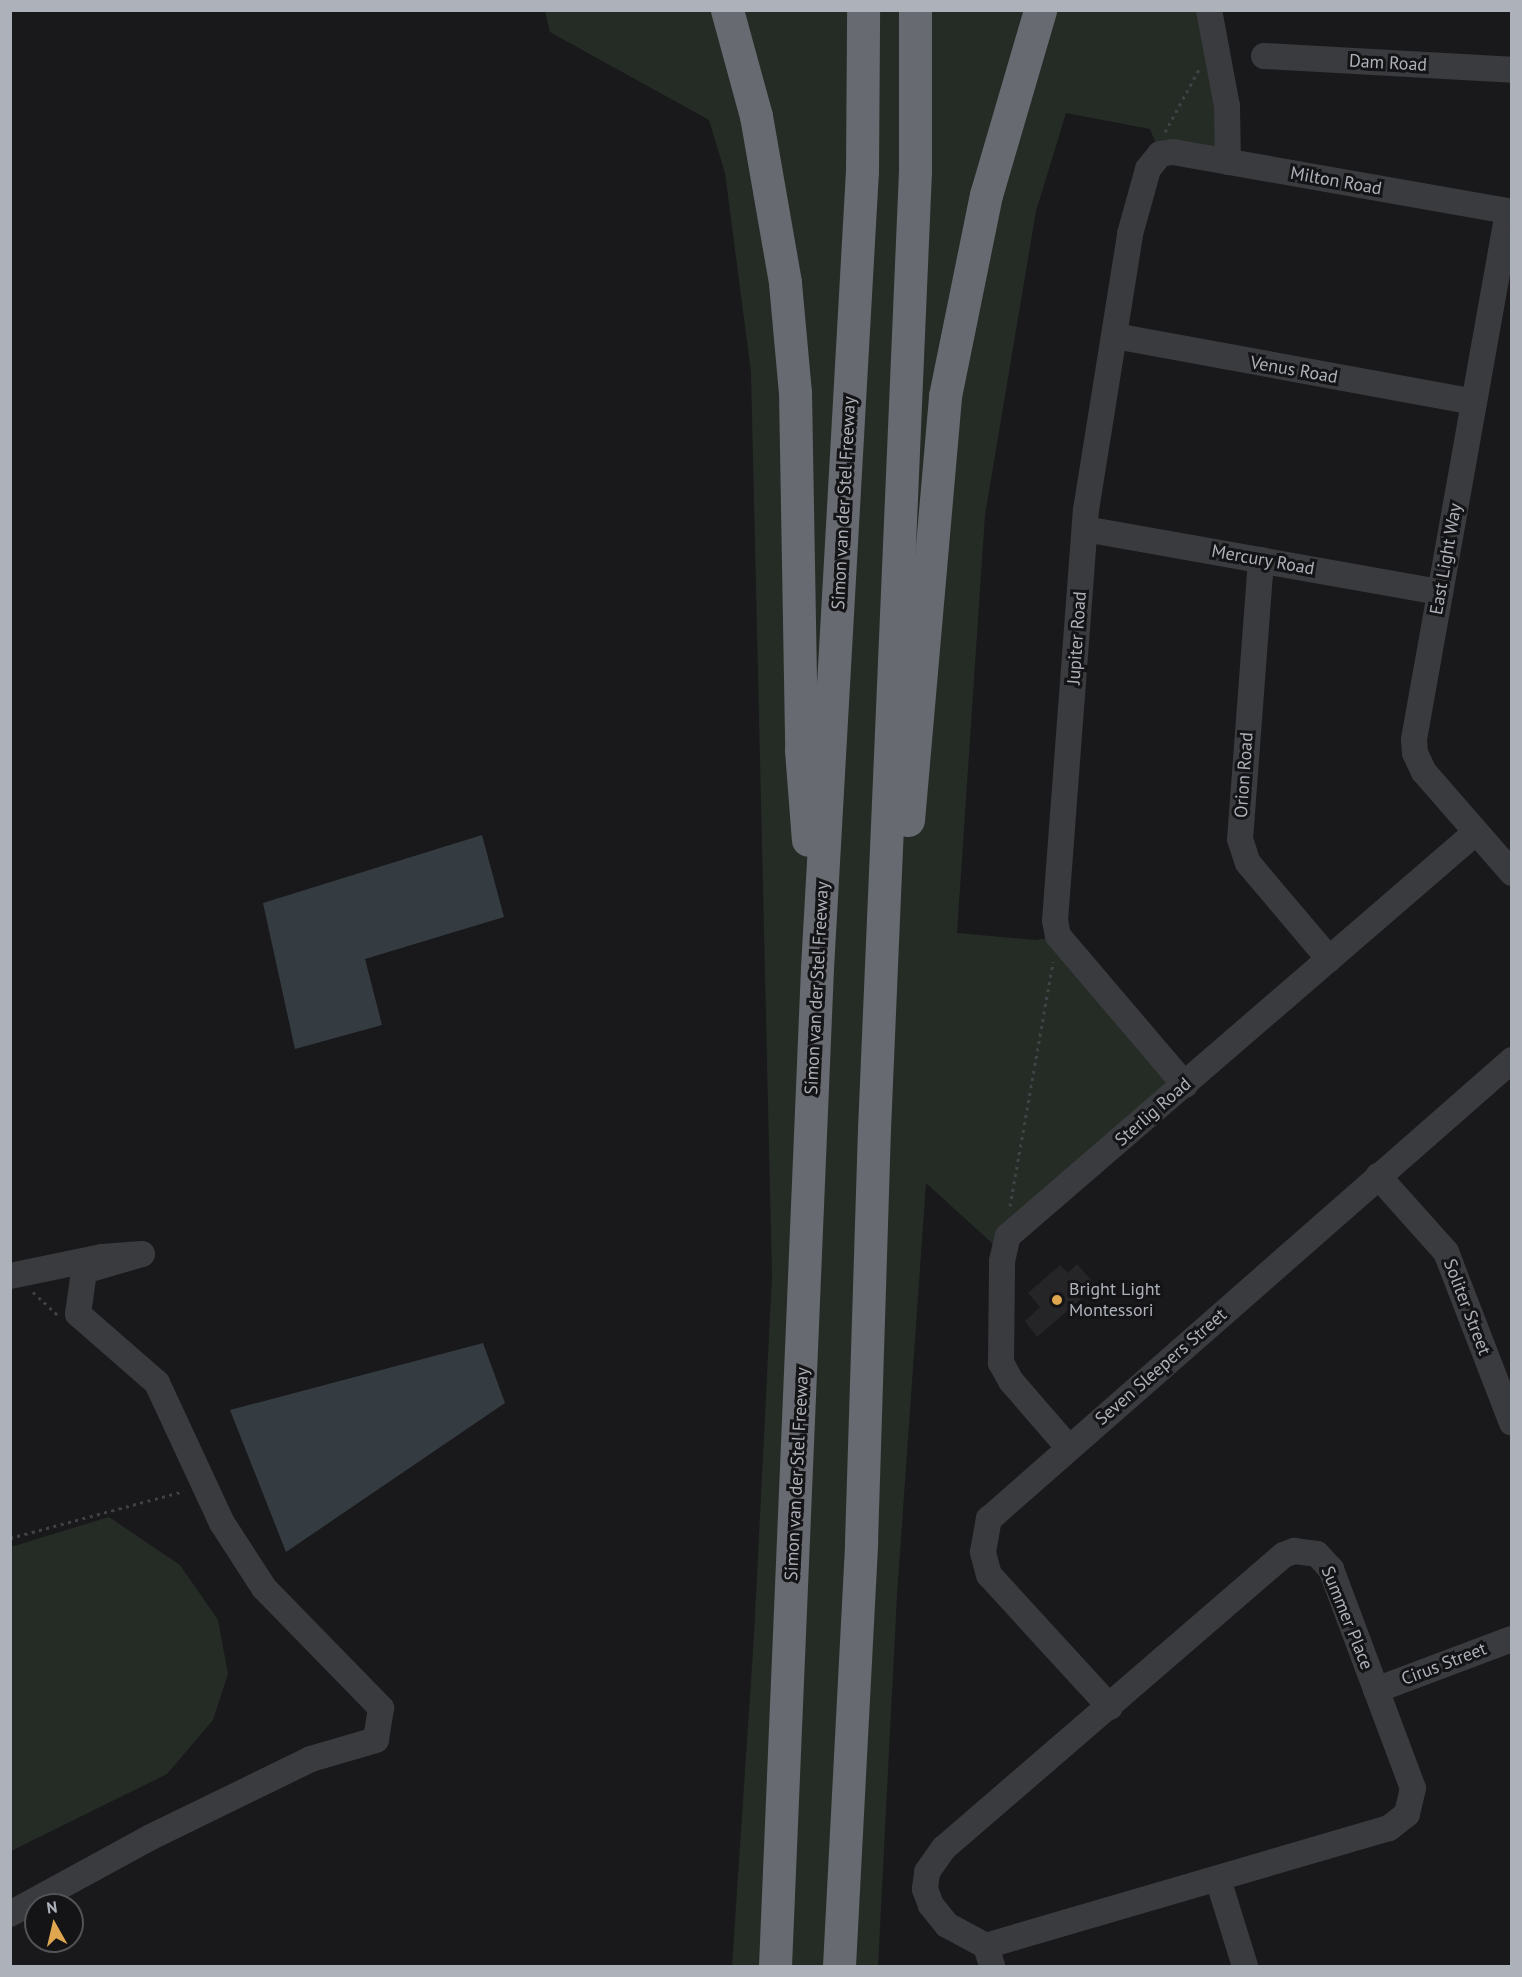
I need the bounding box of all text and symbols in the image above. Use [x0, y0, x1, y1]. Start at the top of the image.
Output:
street label: Dam Road [1348, 50, 1428, 76]
street label: Milton Road [1289, 162, 1383, 200]
street label: Venus Road [1249, 352, 1339, 388]
street label: Simon van der Stel Freeway [828, 396, 860, 610]
street label: East Light Way [1426, 501, 1466, 617]
street label: Mercury Road [1210, 540, 1316, 580]
street label: Jupiter Road [1063, 591, 1091, 685]
street label: Orion Road [1230, 732, 1258, 818]
street label: Simon van der Stel Freeway [801, 881, 833, 1095]
street label: Sterlig Road [1111, 1073, 1195, 1151]
street label: Soliter Street [1439, 1256, 1495, 1358]
place label: Bright Light Montessori [1069, 1279, 1161, 1322]
marker: Bright Light Montessori [1050, 1293, 1064, 1307]
street label: Seven Sleepers Street [1091, 1304, 1231, 1430]
street label: Simon van der Stel Freeway [781, 1367, 813, 1581]
street label: Summer Place [1316, 1563, 1378, 1673]
street label: Cirus Street [1398, 1638, 1490, 1690]
north arrow [24, 1893, 84, 1953]
text: N [45, 1897, 58, 1918]

